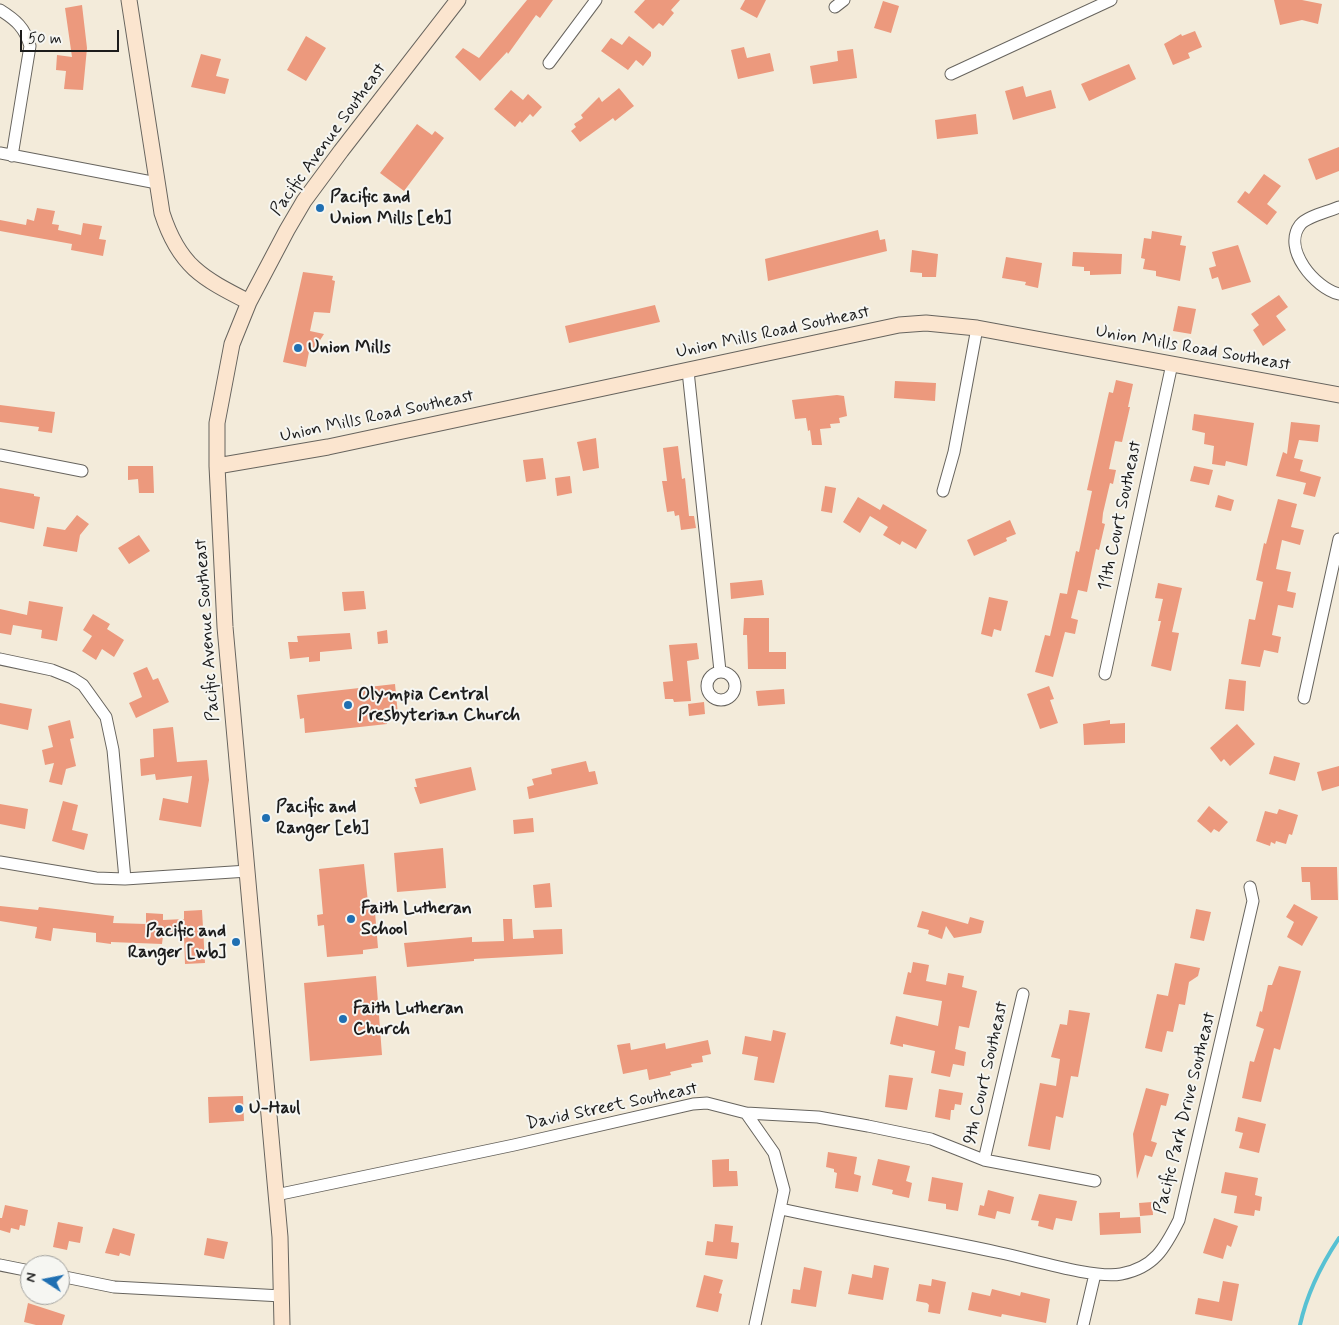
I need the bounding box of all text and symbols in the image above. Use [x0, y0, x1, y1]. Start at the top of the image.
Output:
scale bar [22, 20, 121, 52]
text: 50 m [28, 29, 62, 49]
street label: Pacific Avenue Southeast [266, 59, 392, 221]
place label: Pacific and Union Mills [eb] [330, 187, 451, 230]
marker: Pacific and Union Mills [eb] [314, 202, 326, 214]
street label: Union Mills Road Southeast [674, 302, 872, 364]
street label: Union Mills Road Southeast [1094, 321, 1292, 377]
place label: Union Mills [308, 337, 391, 359]
marker: Union Mills [292, 342, 304, 354]
street label: Union Mills Road Southeast [278, 386, 476, 448]
street label: 11th Court Southeast [1095, 439, 1147, 593]
street label: Pacific Avenue Southeast [191, 538, 225, 722]
place label: Olympia Central Presbyterian Church [358, 684, 520, 726]
marker: Olympia Central Presbyterian Church [342, 699, 354, 711]
place label: Pacific and Ranger [eb] [276, 797, 369, 840]
marker: Pacific and Ranger [eb] [260, 812, 272, 824]
place label: Faith Lutheran School [361, 898, 472, 941]
marker: Faith Lutheran School [345, 913, 357, 925]
place label: Pacific and Ranger [wb] [128, 921, 226, 964]
marker: Pacific and Ranger [wb] [230, 936, 242, 948]
place label: Faith Lutheran Church [353, 998, 464, 1040]
street label: 9th Court Southeast [960, 999, 1014, 1147]
street label: Pacific Park Drive Southeast [1150, 1010, 1222, 1216]
marker: Faith Lutheran Church [337, 1013, 349, 1025]
street label: David Street Southeast [524, 1078, 700, 1136]
place label: U-Haul [249, 1098, 300, 1120]
marker: U-Haul [233, 1103, 245, 1115]
north arrow [20, 1255, 70, 1305]
text: N [22, 1271, 41, 1284]

